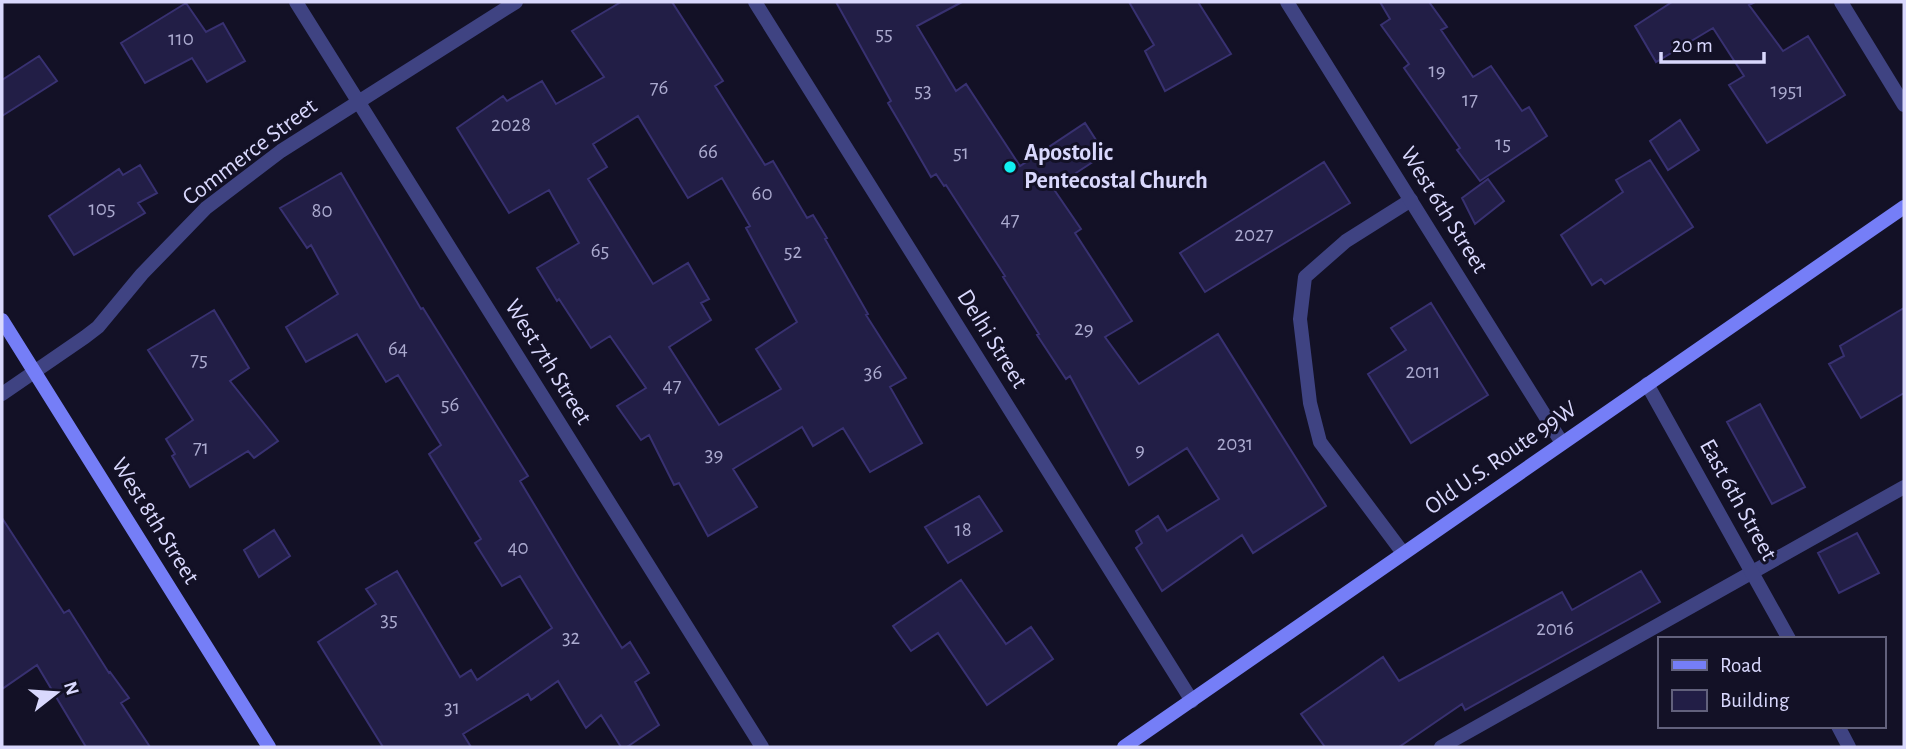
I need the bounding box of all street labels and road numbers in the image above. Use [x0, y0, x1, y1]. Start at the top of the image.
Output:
street label: Commerce Street [178, 94, 322, 210]
street label: West 6th Street [1396, 143, 1492, 278]
street label: Delhi Street [952, 285, 1032, 393]
street label: West 7th Street [500, 295, 596, 429]
street label: Old U.S. Route 99W [1421, 396, 1582, 519]
street label: East 6th Street [1695, 435, 1781, 565]
street label: West 8th Street [107, 454, 203, 589]

